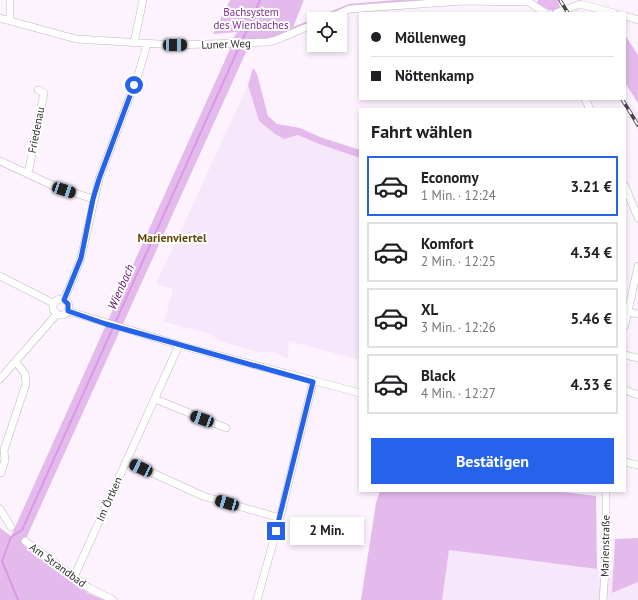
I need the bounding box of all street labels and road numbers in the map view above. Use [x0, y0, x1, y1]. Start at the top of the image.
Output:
street label: Luner Weg [201, 36, 251, 52]
street label: Friedenau [25, 106, 47, 154]
street label: Im Örtken [93, 475, 125, 523]
street label: Marienstraße [597, 514, 613, 577]
street label: Am Strandbad [27, 540, 89, 590]

